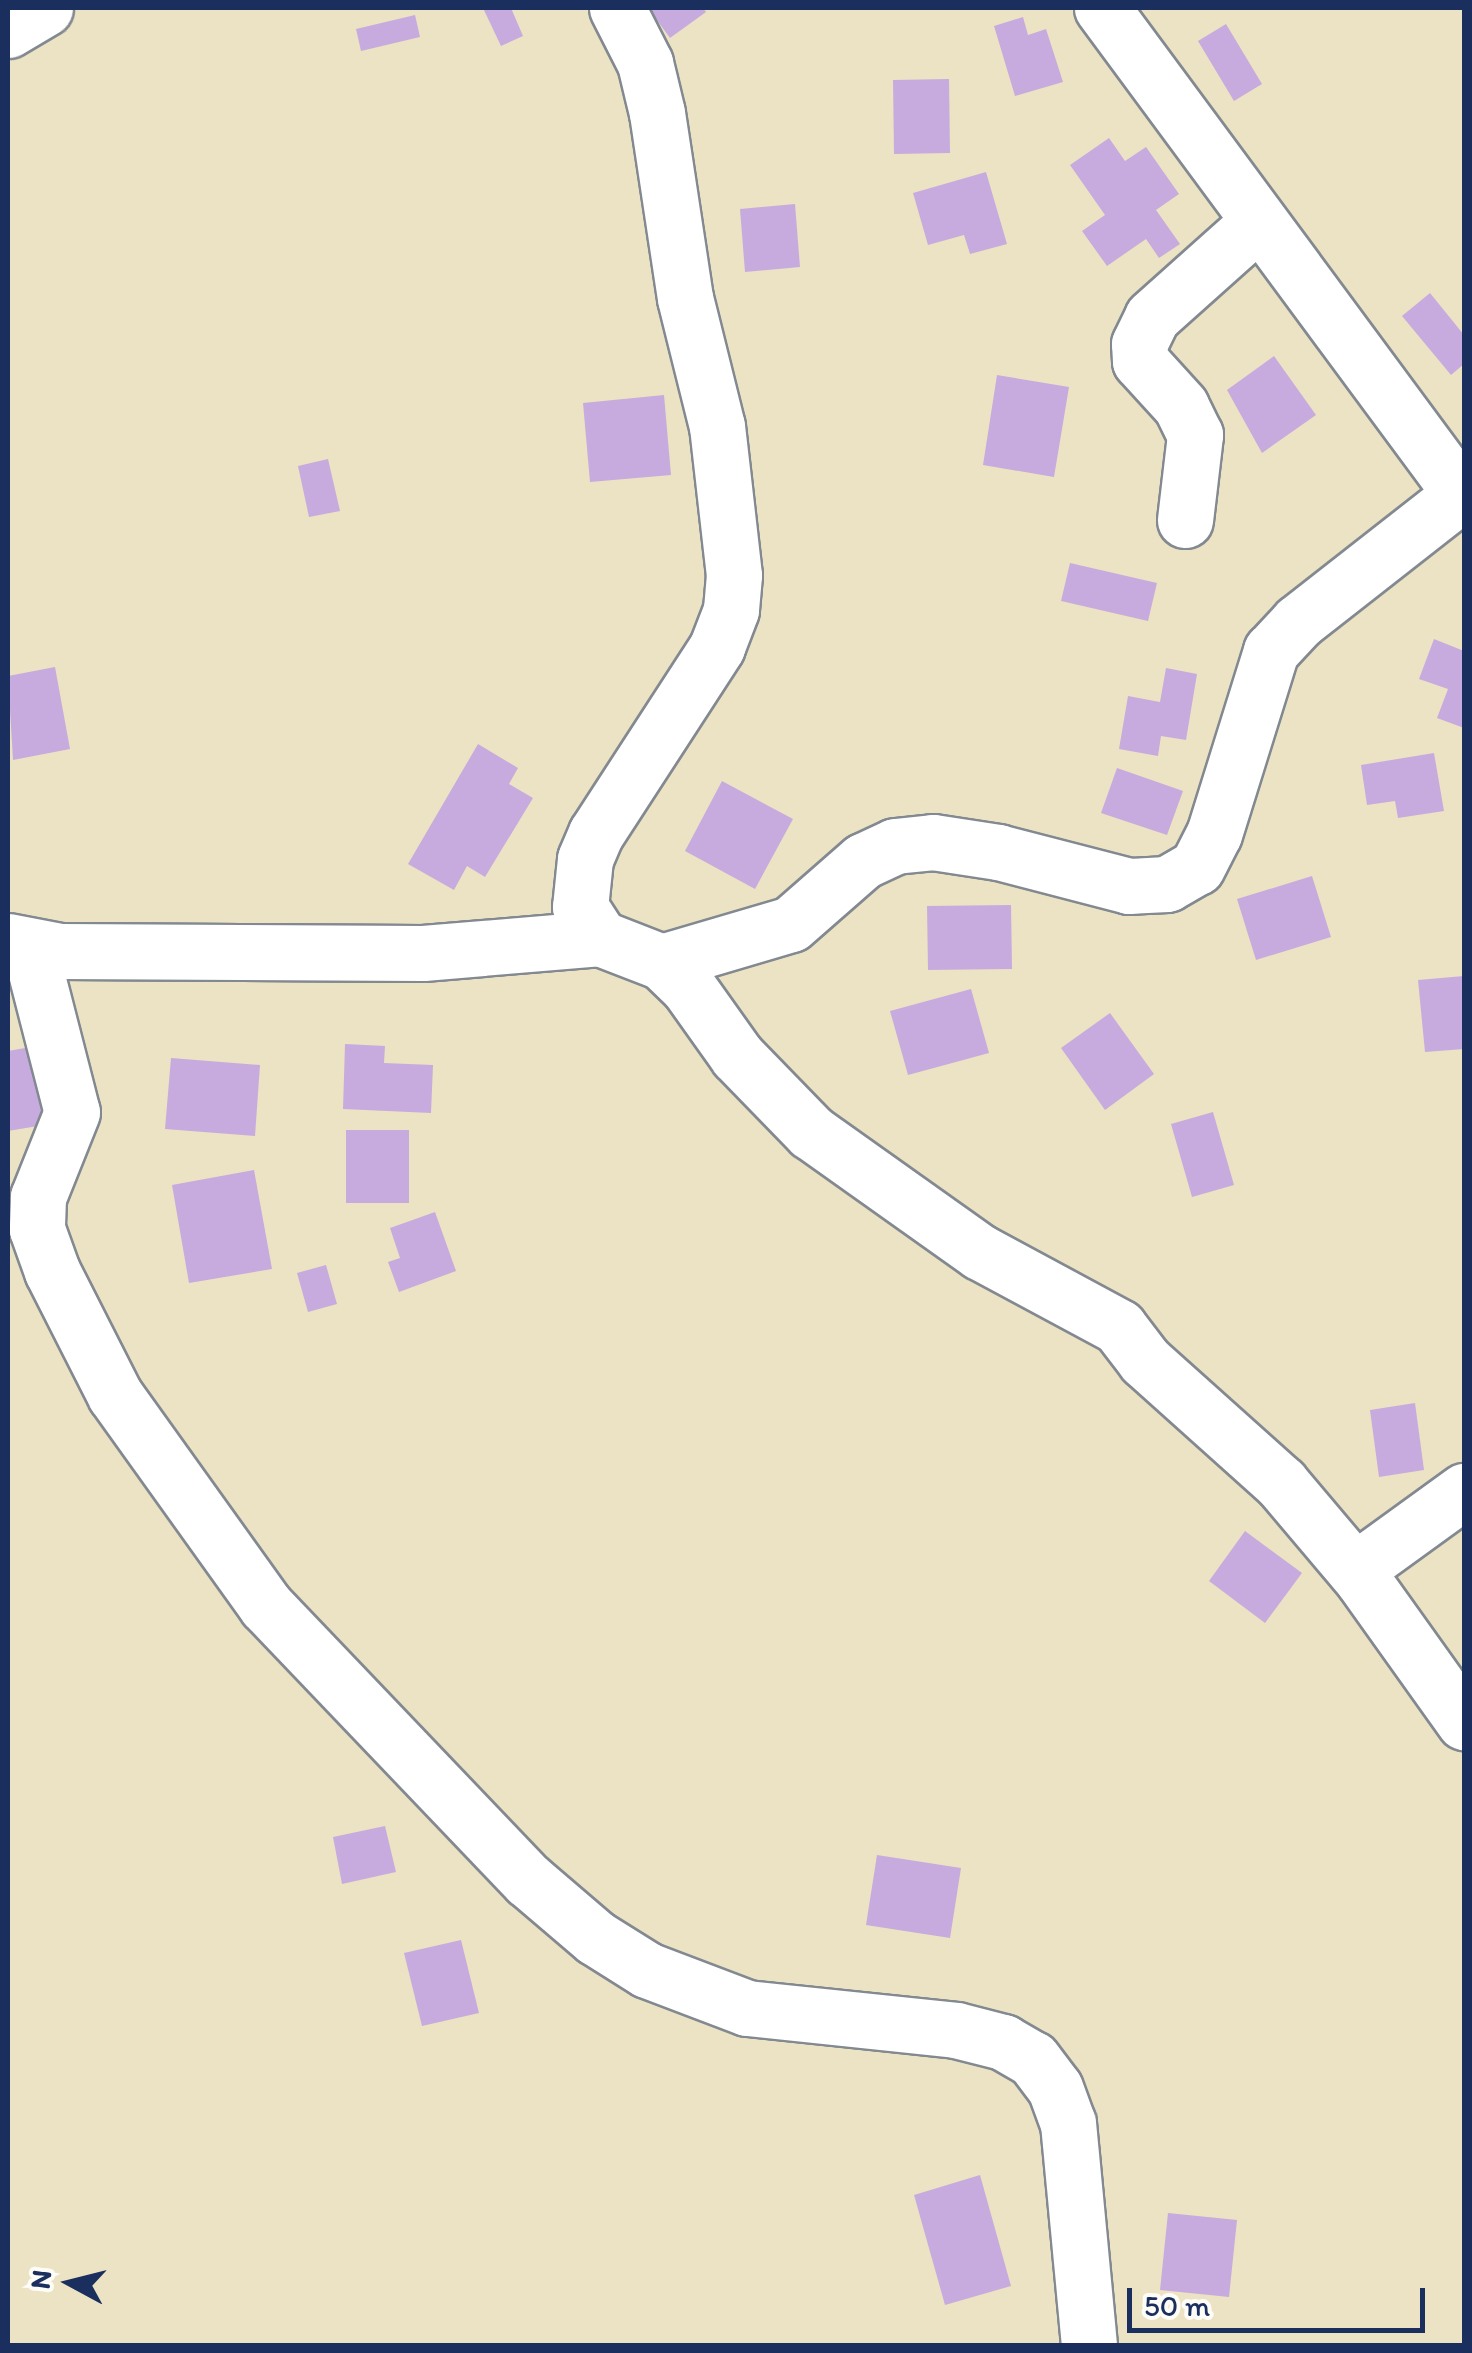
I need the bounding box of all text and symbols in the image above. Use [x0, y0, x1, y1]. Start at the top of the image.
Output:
north arrow [20, 2233, 120, 2333]
text: N [22, 2268, 58, 2291]
scale bar [1132, 2268, 1430, 2330]
text: 50 m [1144, 2287, 1210, 2324]

